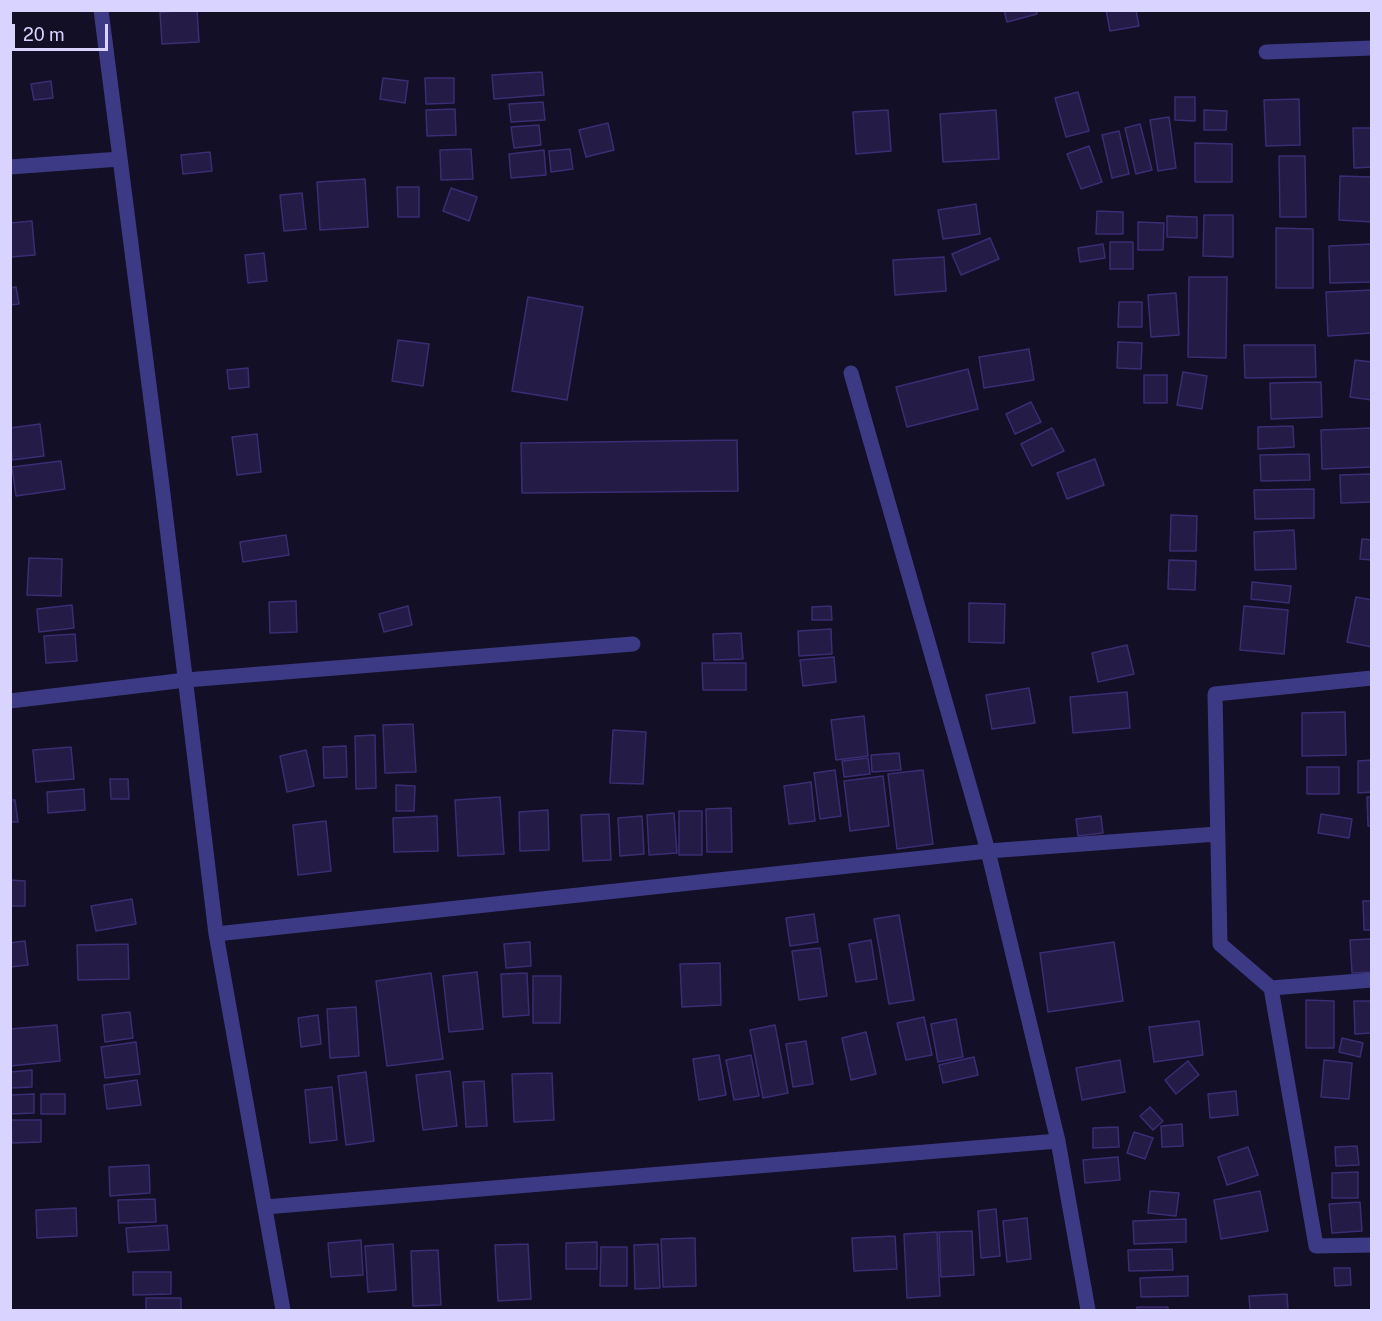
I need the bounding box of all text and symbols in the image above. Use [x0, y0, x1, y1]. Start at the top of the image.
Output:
scale bar [15, 12, 111, 50]
text: 20 m [23, 24, 65, 45]

